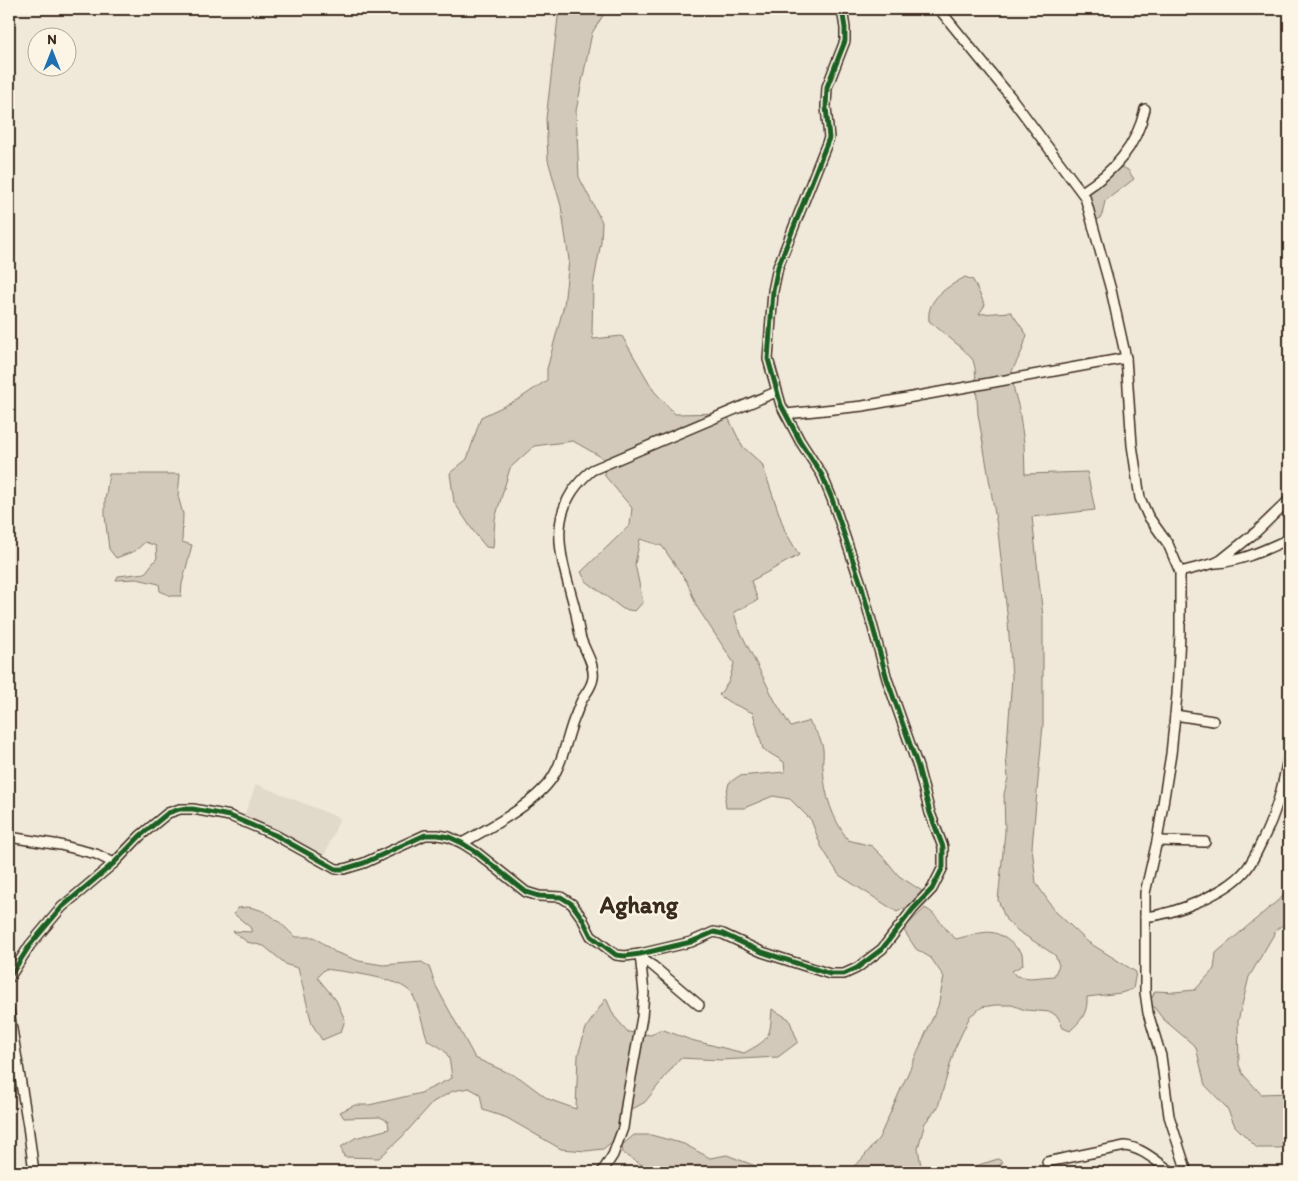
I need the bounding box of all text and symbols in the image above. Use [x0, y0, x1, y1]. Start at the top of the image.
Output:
north arrow [28, 28, 78, 78]
text: N [47, 31, 57, 48]
district label: Aghang [599, 890, 679, 920]

